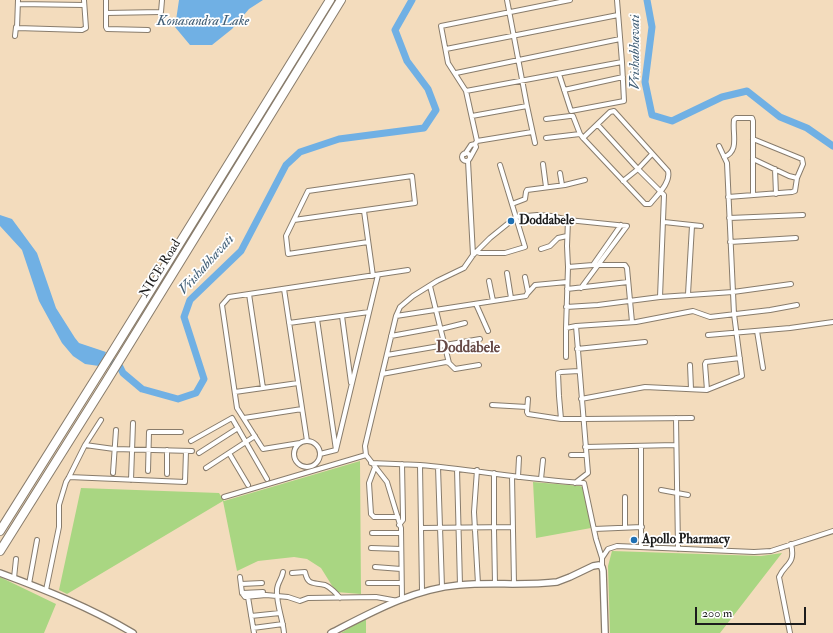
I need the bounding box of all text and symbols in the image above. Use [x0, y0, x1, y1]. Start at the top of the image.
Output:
water label: Konasandra Lake [157, 14, 249, 30]
water label: Vrishabhavati [628, 15, 644, 89]
place label: Doddabele [519, 213, 575, 229]
marker: Doddabele [506, 216, 516, 226]
water label: Vrishabhavati [176, 232, 238, 298]
street label: NICE Road [137, 237, 185, 301]
district label: Doddabele [436, 340, 500, 358]
place label: Apollo Pharmacy [642, 532, 730, 548]
marker: Apollo Pharmacy [629, 535, 639, 545]
scale bar [697, 599, 808, 625]
text: 200 m [702, 606, 732, 621]

